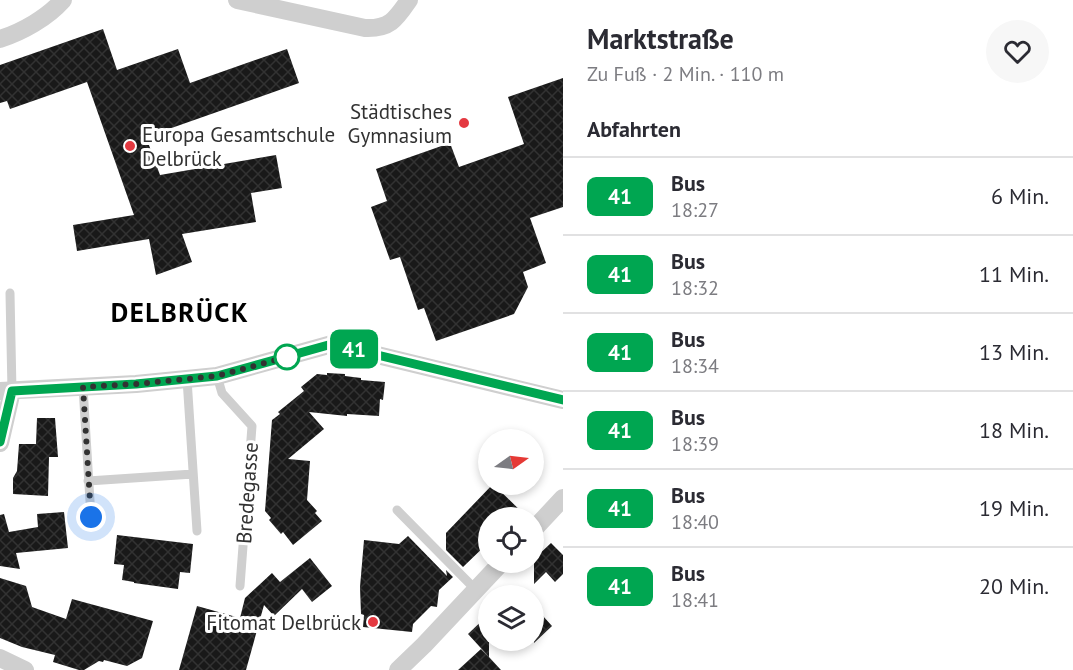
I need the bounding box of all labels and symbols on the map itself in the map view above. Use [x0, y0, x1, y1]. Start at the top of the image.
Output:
place label: Städtisches Gymnasium [348, 98, 452, 149]
marker: Städtisches Gymnasium [457, 116, 471, 130]
place label: Europa Gesamtschule Delbrück [142, 121, 335, 172]
marker: Europa Gesamtschule Delbrück [123, 139, 137, 153]
district label: DELBRÜCK [111, 295, 249, 329]
line badge: 41 [327, 330, 381, 368]
unlabelled marker [274, 344, 300, 370]
north arrow [478, 429, 544, 495]
street label: Bredegasse [230, 441, 264, 545]
your location [76, 502, 106, 532]
place label: Fitomat Delbrück [206, 609, 361, 636]
marker: Fitomat Delbrück [366, 615, 380, 629]

